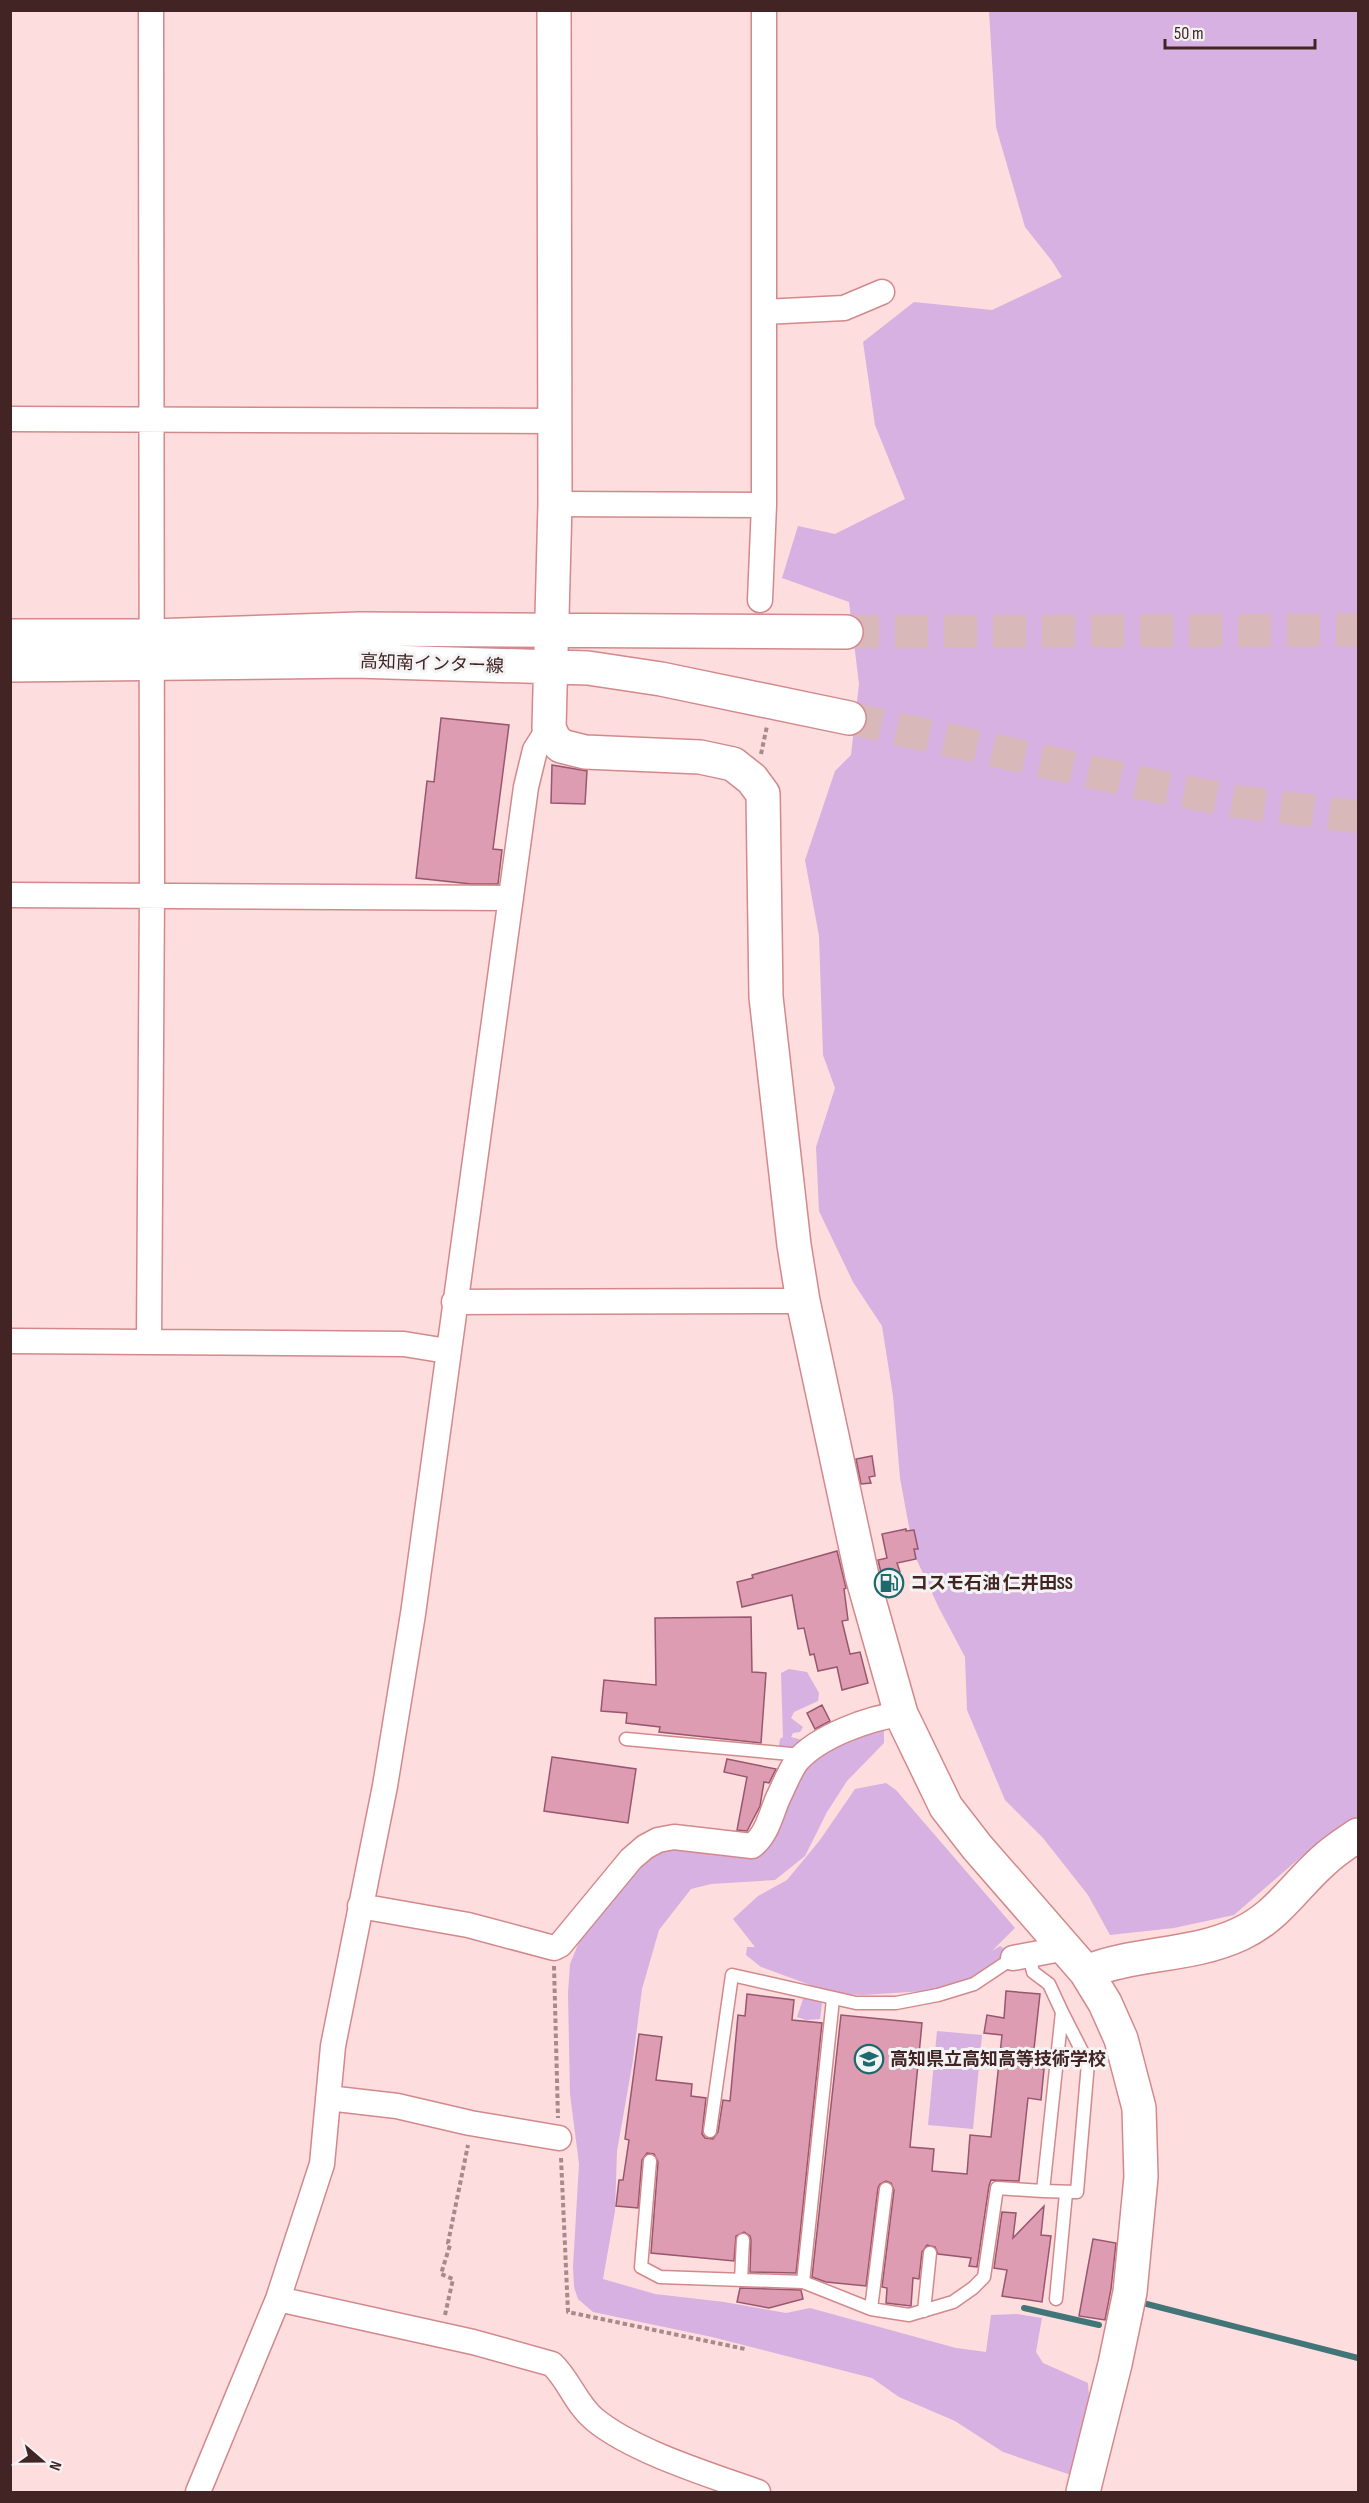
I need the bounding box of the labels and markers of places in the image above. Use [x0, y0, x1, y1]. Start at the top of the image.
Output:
fuel station icon: コスモ石油 仁井田SS [873, 1567, 905, 1599]
place label: コスモ石油 仁井田SS [910, 1573, 1073, 1594]
school or university icon: 高知県立高知高等技術学校 [853, 2043, 885, 2075]
place label: 高知県立高知高等技術学校 [890, 2049, 1106, 2070]

